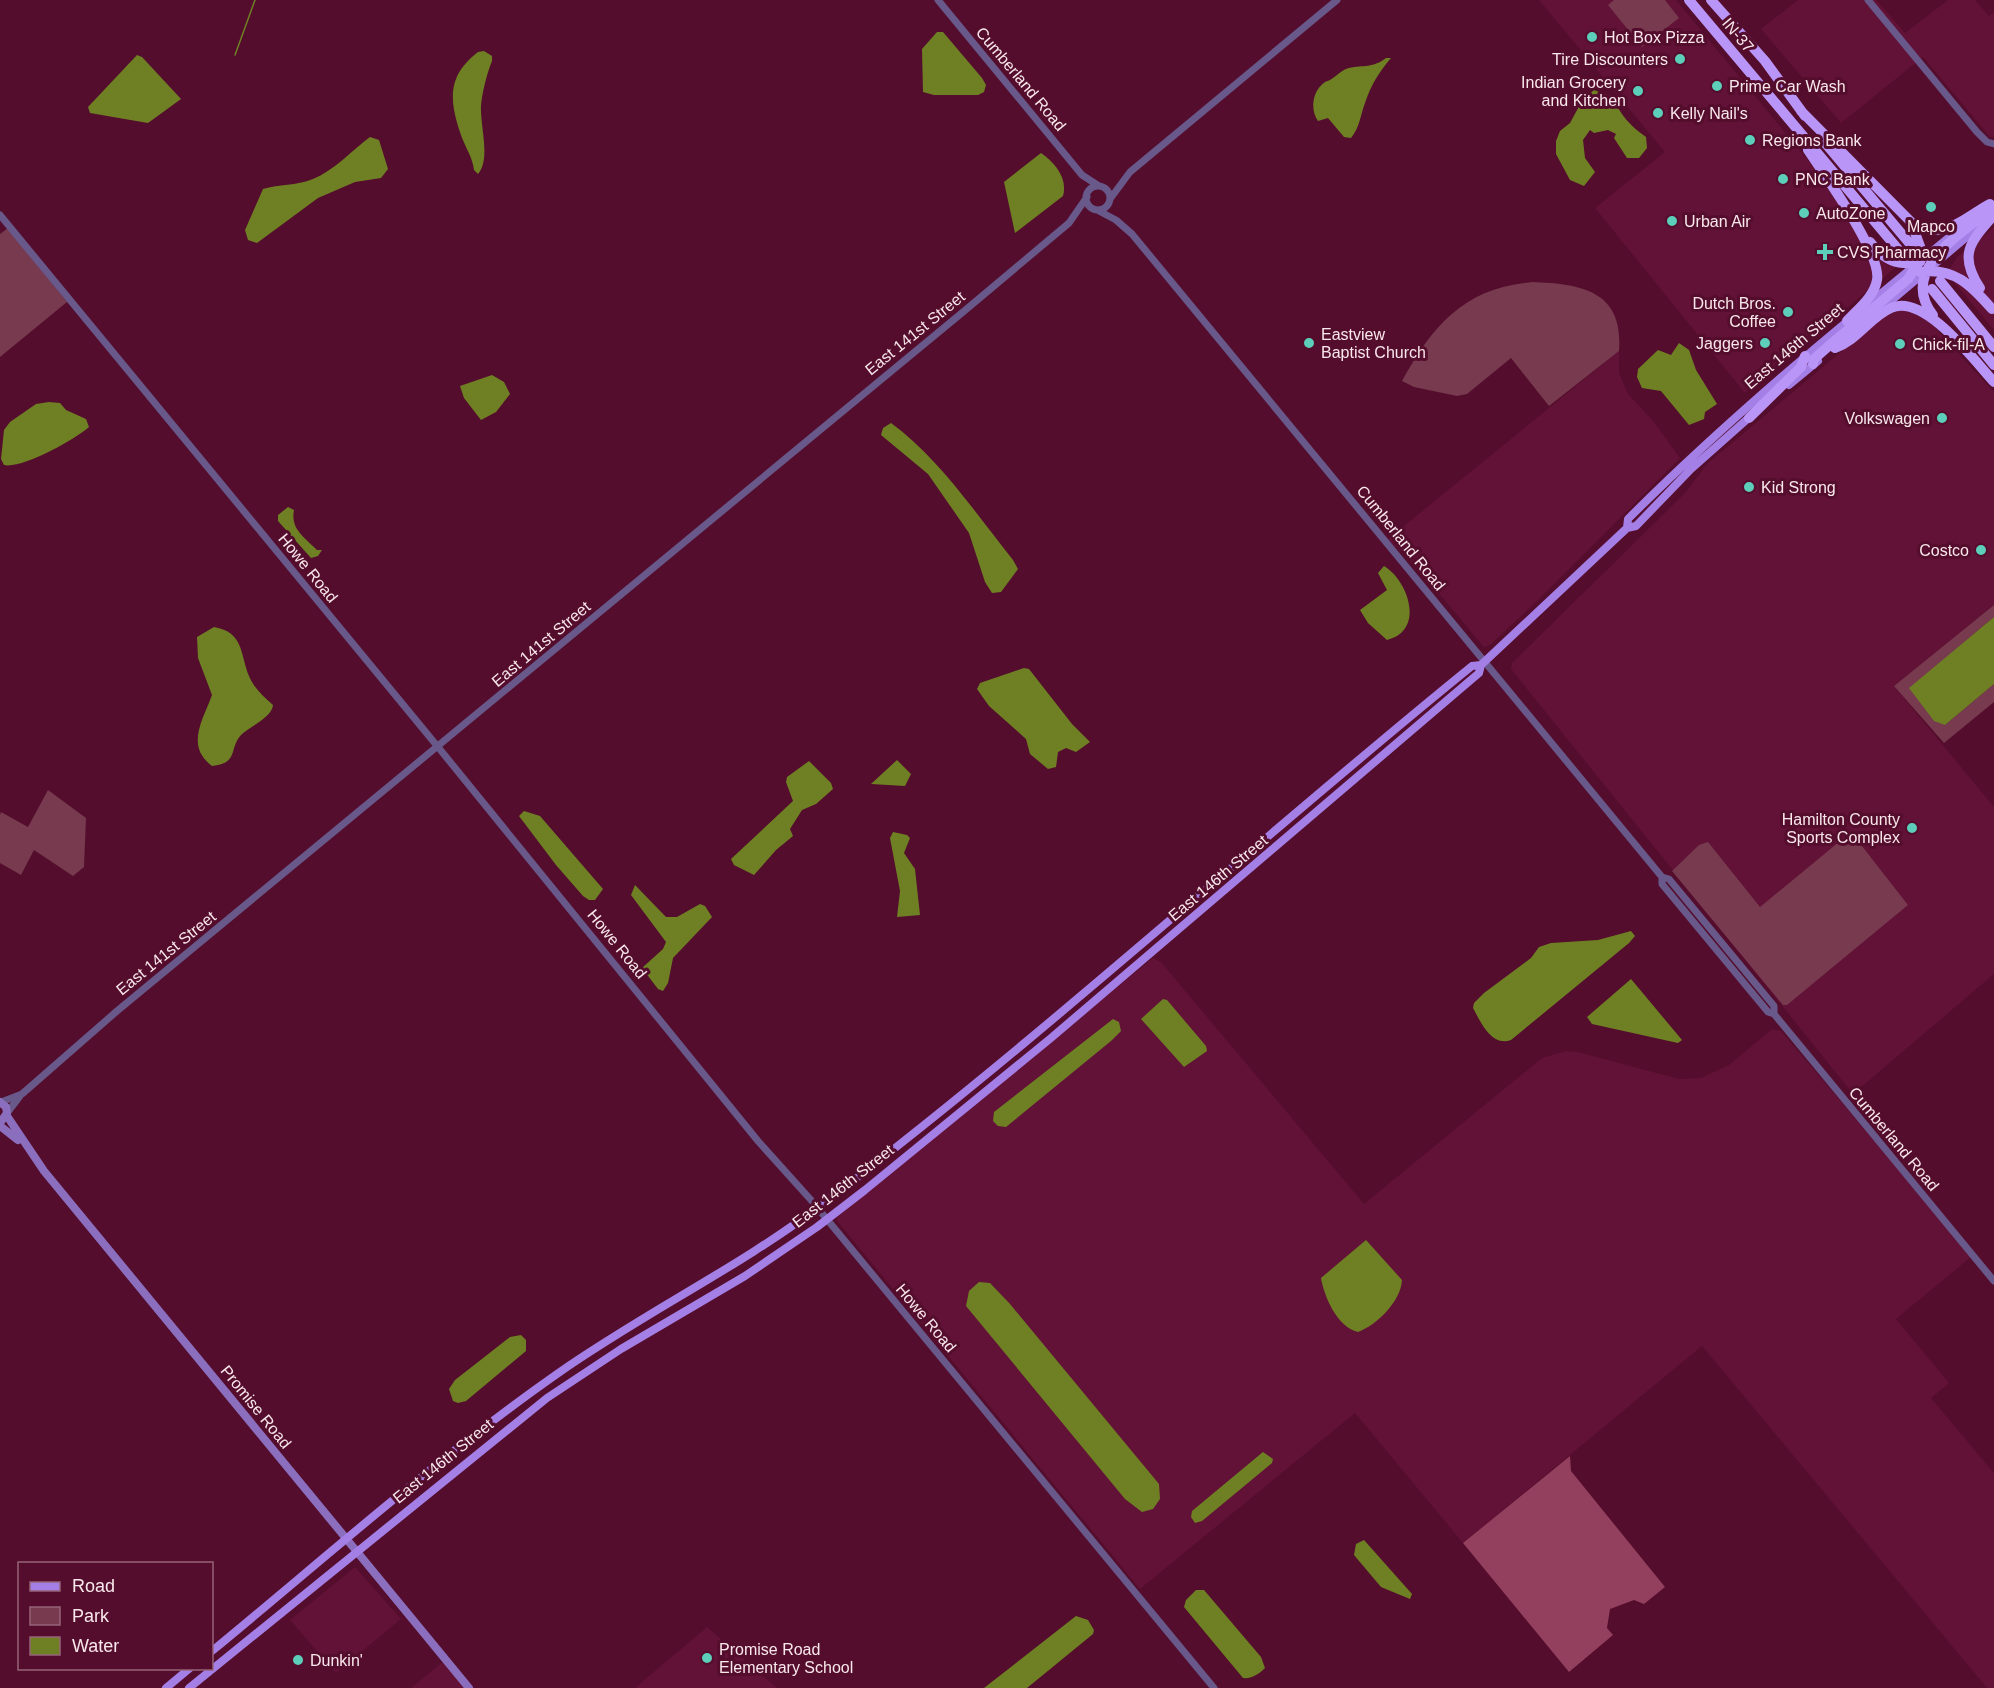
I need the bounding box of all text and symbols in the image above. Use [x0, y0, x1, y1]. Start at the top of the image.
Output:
street label: IN-37 [1719, 15, 1757, 56]
street label: Cumberland Road [973, 24, 1069, 134]
place label: Hot Box Pizza [1604, 29, 1705, 46]
marker: Hot Box Pizza [1585, 30, 1599, 44]
place label: Tire Discounters [1552, 51, 1668, 68]
marker: Tire Discounters [1673, 52, 1687, 66]
place label: Indian Grocery and Kitchen [1521, 74, 1626, 109]
place label: Prime Car Wash [1729, 78, 1846, 95]
marker: Prime Car Wash [1710, 79, 1724, 93]
marker: Indian Grocery and Kitchen [1631, 84, 1645, 98]
place label: Kelly Nail's [1670, 105, 1748, 122]
marker: Kelly Nail's [1651, 106, 1665, 120]
place label: Regions Bank [1762, 132, 1863, 149]
marker: Regions Bank [1743, 133, 1757, 147]
place label: PNC Bank [1795, 171, 1871, 188]
marker: PNC Bank [1776, 172, 1790, 186]
marker: Mapco [1924, 200, 1938, 214]
place label: AutoZone [1816, 205, 1885, 222]
marker: AutoZone [1797, 206, 1811, 220]
place label: Urban Air [1684, 213, 1751, 230]
marker: Urban Air [1665, 214, 1679, 228]
place label: Mapco [1907, 218, 1955, 235]
place label: CVS Pharmacy [1837, 244, 1946, 261]
marker: CVS Pharmacy [1818, 245, 1832, 259]
street label: East 141st Street [862, 287, 968, 378]
place label: Dutch Bros. Coffee [1692, 295, 1776, 330]
street label: East 146th Street [1741, 299, 1847, 392]
marker: Dutch Bros. Coffee [1781, 305, 1795, 319]
place label: Eastview Baptist Church [1321, 326, 1426, 361]
place label: Jaggers [1696, 335, 1753, 352]
marker: Eastview Baptist Church [1302, 336, 1316, 350]
marker: Jaggers [1758, 336, 1772, 350]
place label: Chick-fil-A [1912, 336, 1985, 353]
marker: Chick-fil-A [1893, 337, 1907, 351]
place label: Volkswagen [1845, 410, 1930, 427]
marker: Volkswagen [1935, 411, 1949, 425]
place label: Kid Strong [1761, 479, 1836, 496]
marker: Kid Strong [1742, 480, 1756, 494]
street label: Cumberland Road [1354, 482, 1448, 594]
street label: Howe Road [275, 530, 341, 606]
place label: Costco [1919, 542, 1969, 559]
marker: Costco [1974, 543, 1988, 557]
street label: East 141st Street [489, 598, 594, 690]
place label: Hamilton County Sports Complex [1782, 811, 1900, 846]
marker: Hamilton County Sports Complex [1905, 821, 1919, 835]
street label: East 146th Street [1165, 831, 1271, 924]
street label: Howe Road [584, 906, 650, 982]
street label: East 141st Street [113, 907, 219, 998]
street label: Cumberland Road [1846, 1084, 1942, 1194]
street label: East 146th Street [789, 1141, 897, 1231]
street label: Howe Road [893, 1281, 959, 1355]
street label: Promise Road [217, 1362, 295, 1452]
street label: East 146th Street [390, 1415, 497, 1507]
legend [18, 1562, 213, 1670]
text: Road [72, 1576, 115, 1596]
text: Park [72, 1606, 110, 1626]
text: Water [72, 1636, 119, 1656]
place label: Promise Road Elementary School [719, 1641, 853, 1676]
marker: Promise Road Elementary School [700, 1651, 714, 1665]
place label: Dunkin' [310, 1652, 363, 1669]
marker: Dunkin' [291, 1653, 305, 1667]

